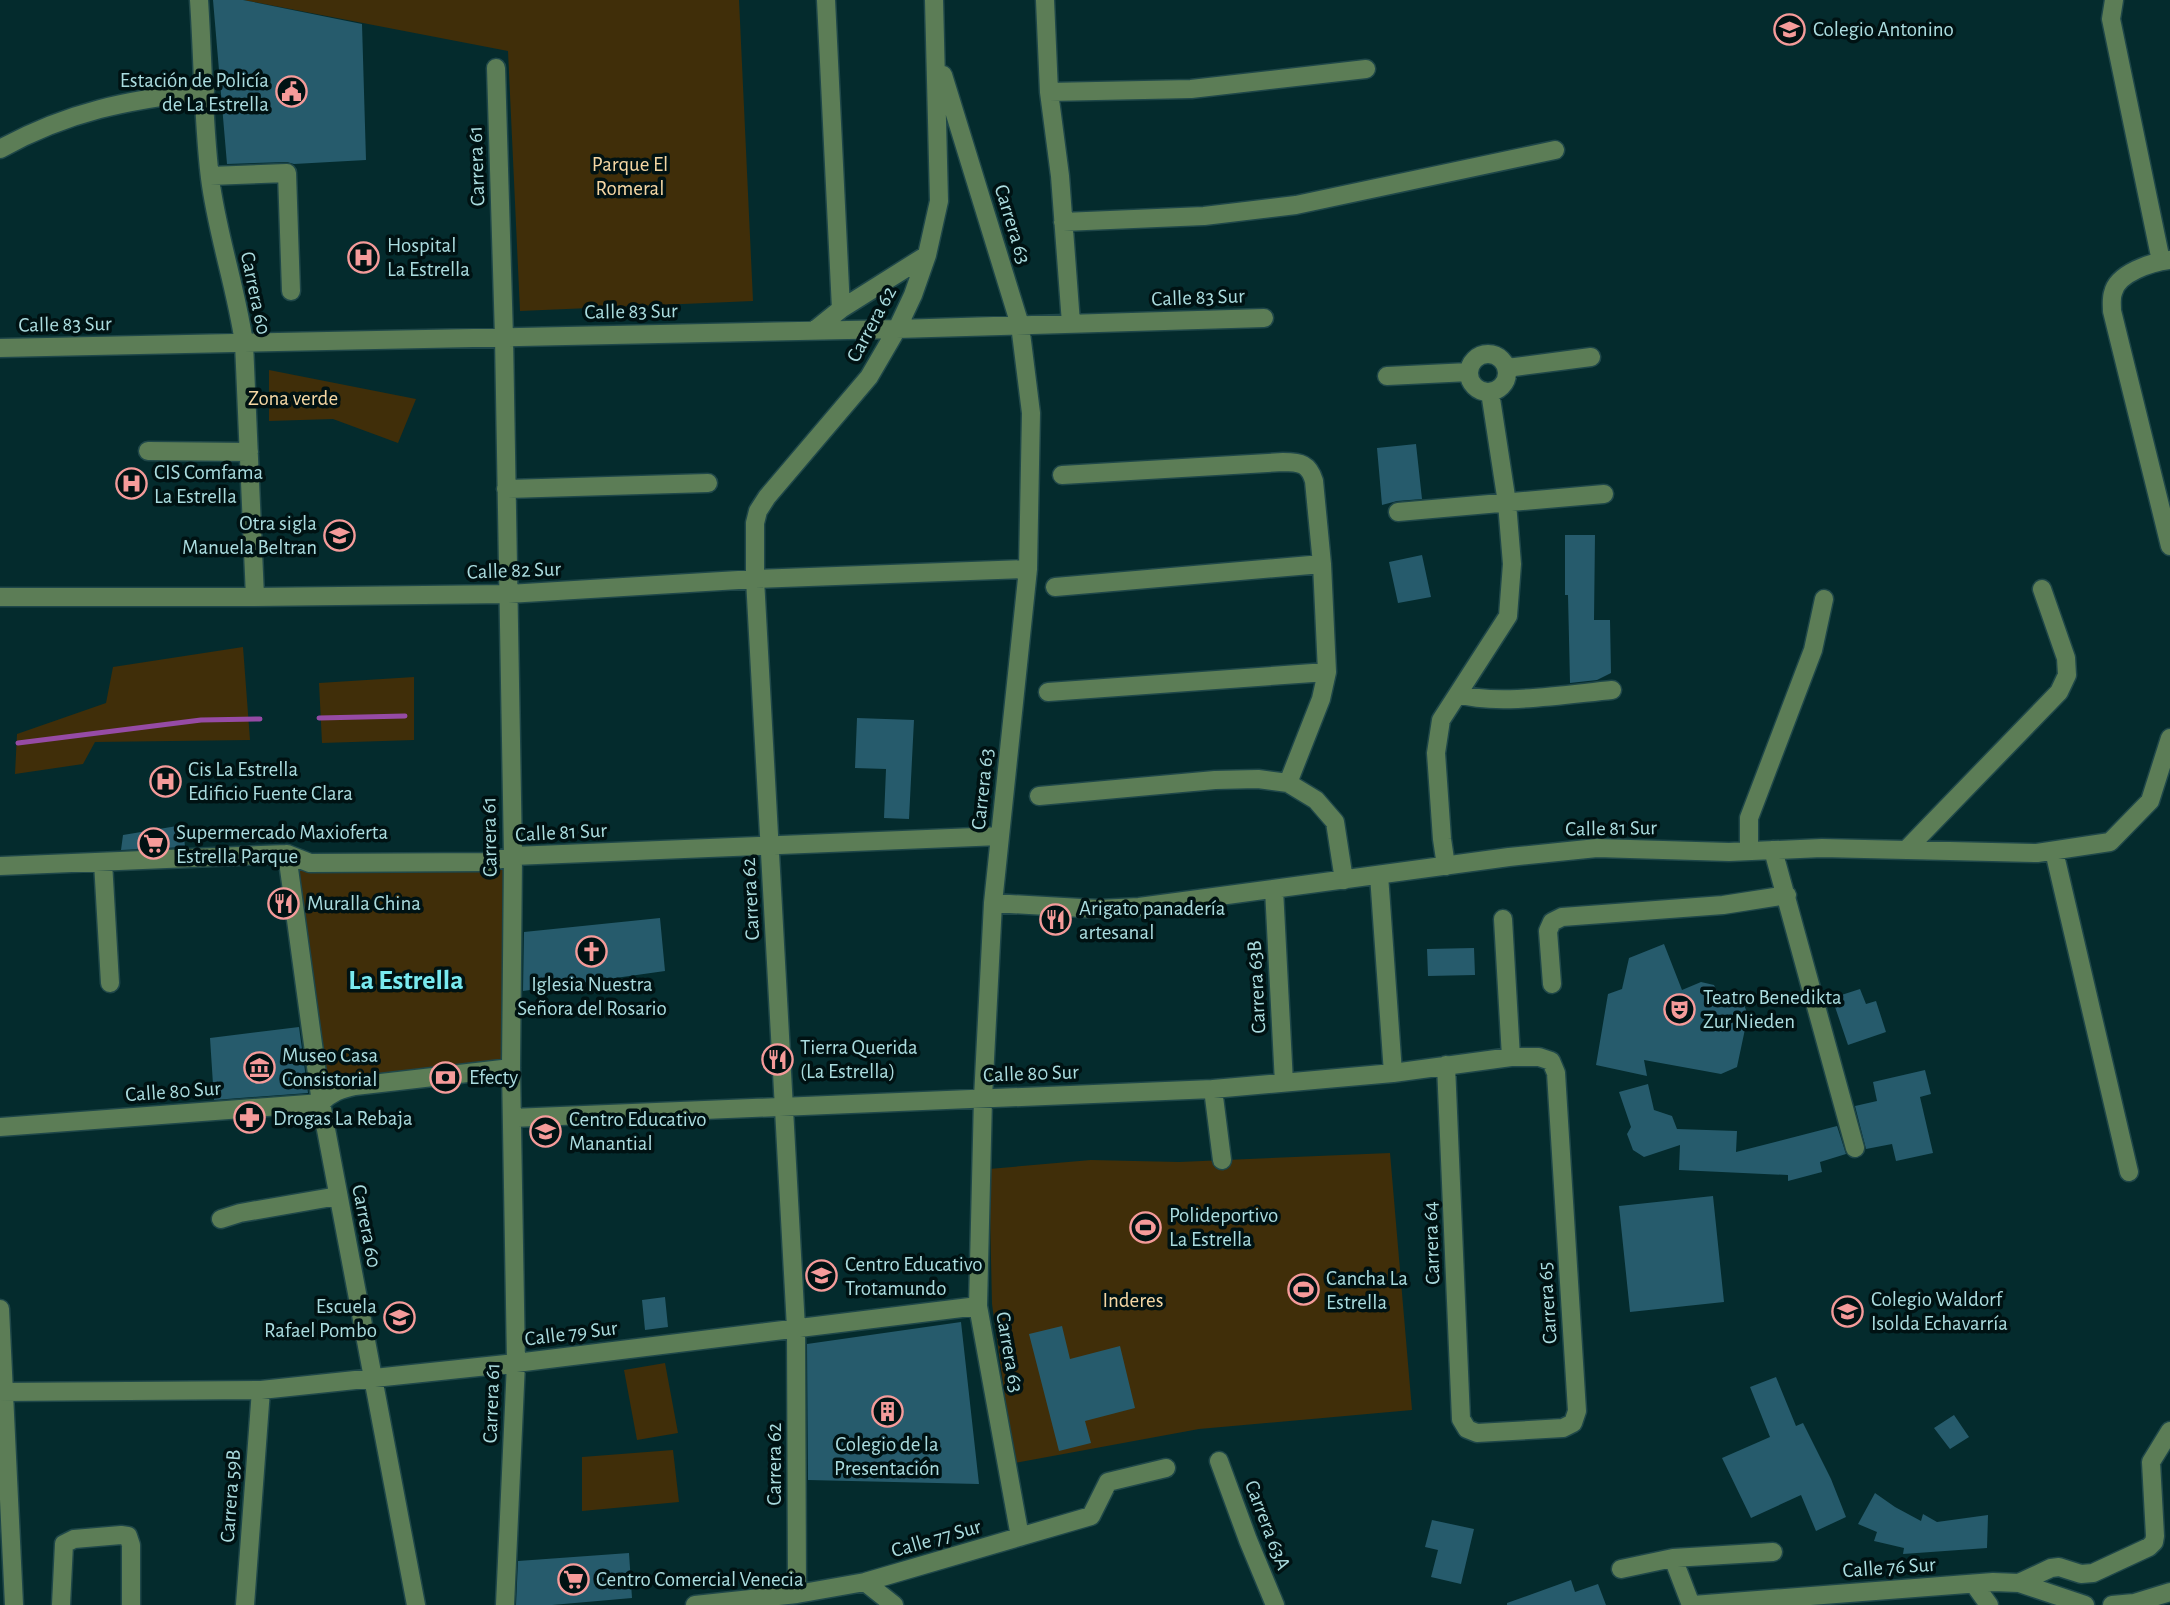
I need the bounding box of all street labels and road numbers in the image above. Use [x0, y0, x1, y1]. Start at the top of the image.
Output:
street label: Carrera 61 [465, 125, 488, 207]
street label: Carrera 63 [991, 182, 1035, 266]
street label: Carrera 60 [236, 250, 275, 337]
street label: Carrera 62 [843, 283, 900, 366]
street label: Calle 83 Sur [1151, 285, 1245, 310]
street label: Calle 83 Sur [584, 300, 678, 323]
street label: Calle 83 Sur [18, 313, 112, 336]
street label: Calle 82 Sur [467, 558, 562, 583]
street label: Carrera 63 [968, 747, 997, 831]
street label: Carrera 61 [478, 797, 501, 877]
street label: Calle 81 Sur [1565, 817, 1657, 840]
street label: Calle 81 Sur [515, 820, 608, 845]
street label: Carrera 62 [738, 857, 763, 941]
street label: Carrera 63B [1244, 940, 1269, 1034]
street label: Calle 80 Sur [983, 1061, 1079, 1086]
street label: Calle 80 Sur [124, 1078, 222, 1105]
street label: Carrera 60 [348, 1183, 385, 1269]
street label: Carrera 64 [1420, 1201, 1443, 1285]
street label: Carrera 65 [1534, 1261, 1561, 1345]
street label: Carrera 63 [992, 1310, 1027, 1394]
street label: Calle 79 Sur [523, 1317, 619, 1350]
street label: Carrera 61 [480, 1362, 503, 1444]
street label: Carrera 62 [764, 1423, 785, 1505]
street label: Carrera 59B [217, 1449, 244, 1543]
street label: Carrera 63A [1241, 1478, 1294, 1573]
street label: Calle 77 Sur [889, 1516, 984, 1561]
street label: Calle 76 Sur [1842, 1554, 1937, 1581]

